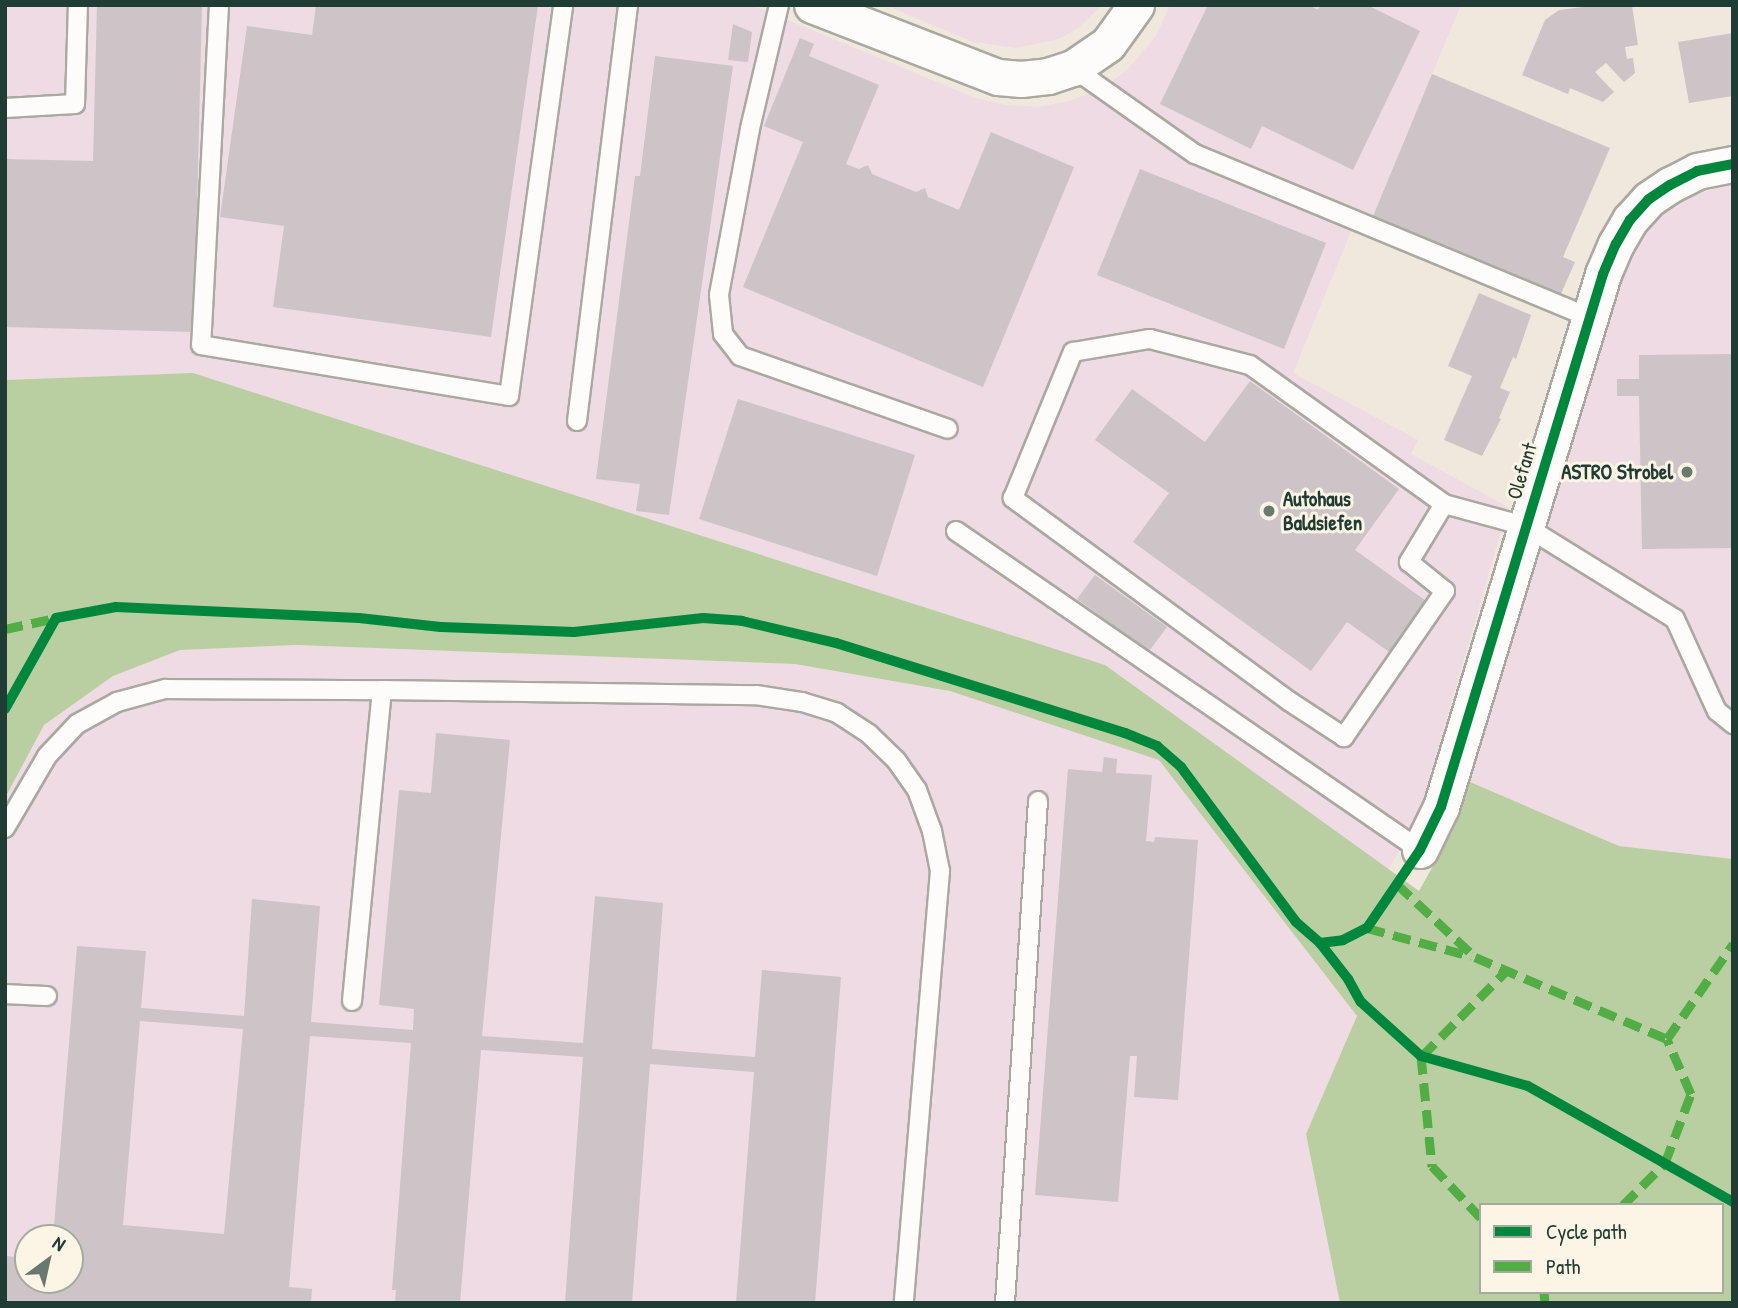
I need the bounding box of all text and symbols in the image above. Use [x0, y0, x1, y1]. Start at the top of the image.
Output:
street label: Olefant [1501, 440, 1543, 502]
place label: ASTRO Strobel [1561, 459, 1673, 485]
marker: ASTRO Strobel [1679, 464, 1695, 480]
place label: Autohaus Baldsiefen [1283, 486, 1362, 536]
marker: Autohaus Baldsiefen [1261, 503, 1277, 519]
legend [1479, 1203, 1724, 1294]
text: Cycle path [1546, 1217, 1627, 1246]
north arrow [14, 1224, 84, 1294]
text: N [48, 1229, 71, 1257]
text: Path [1546, 1252, 1580, 1281]

